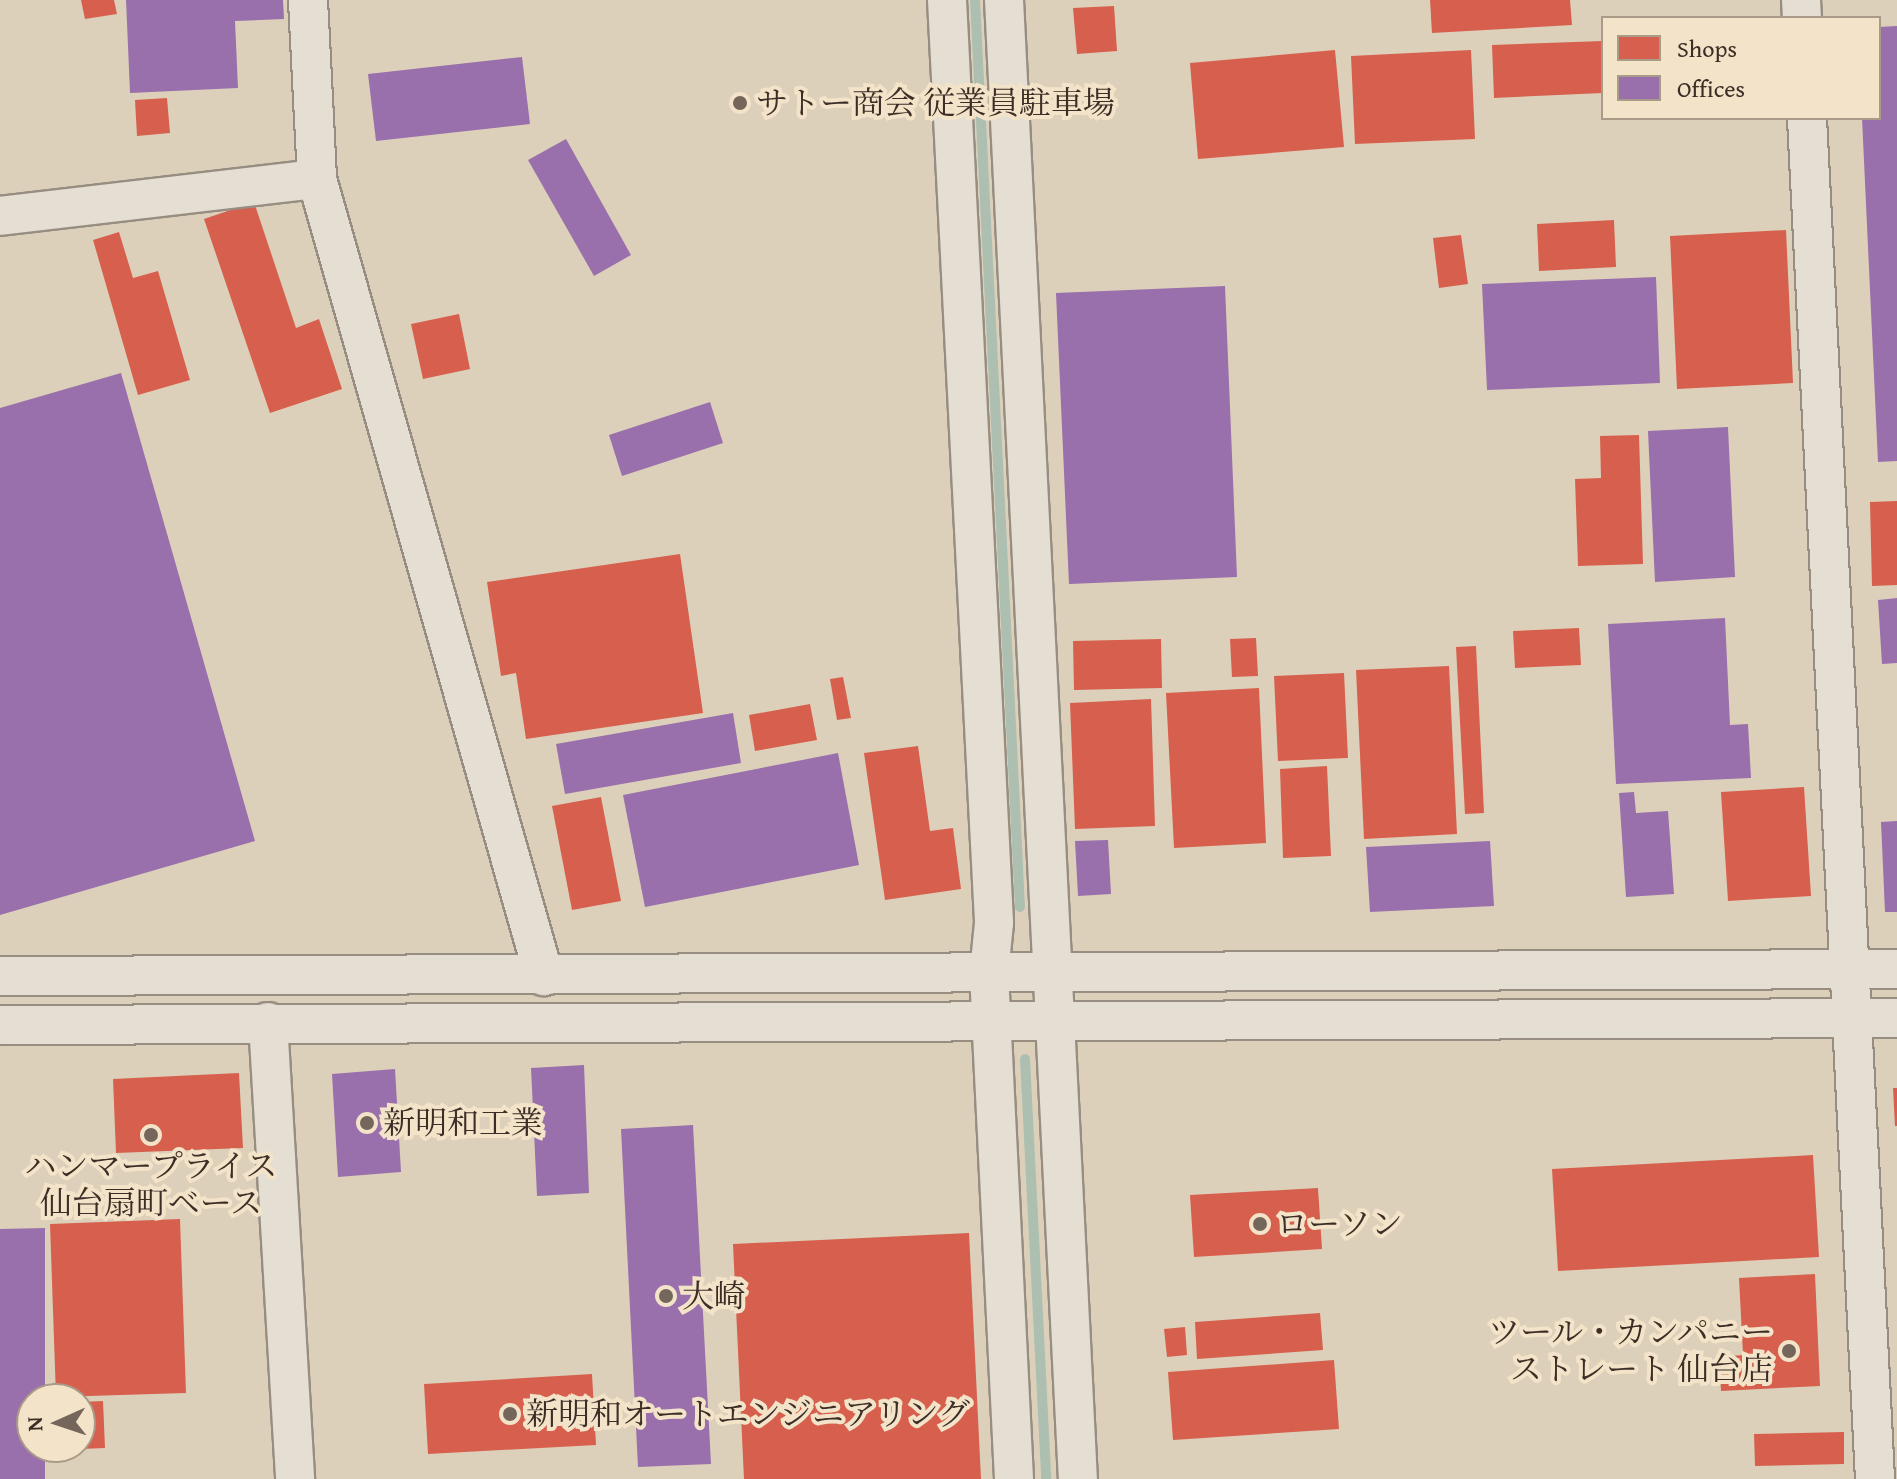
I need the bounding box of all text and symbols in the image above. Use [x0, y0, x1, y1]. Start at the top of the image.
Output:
legend [1601, 16, 1881, 120]
text: Shops [1677, 31, 1737, 66]
text: Offices [1677, 71, 1745, 106]
place label: サトー商会 従業員駐車場 [756, 84, 1115, 122]
marker: サトー商会 従業員駐車場 [731, 94, 749, 112]
place label: 新明和工業 [383, 1104, 543, 1142]
marker: 新明和工業 [358, 1114, 376, 1132]
marker: ハンマープライス 仙台扇町ベース [142, 1126, 160, 1144]
place label: ハンマープライス 仙台扇町ベース [23, 1148, 279, 1223]
place label: ローソン [1276, 1205, 1404, 1243]
marker: ローソン [1251, 1215, 1269, 1233]
place label: 大崎 [682, 1277, 746, 1315]
marker: 大崎 [657, 1287, 675, 1305]
place label: ツール・カンパニー ストレート 仙台店 [1485, 1314, 1773, 1389]
marker: ツール・カンパニー ストレート 仙台店 [1780, 1342, 1798, 1360]
north arrow [16, 1383, 96, 1463]
place label: 新明和オートエンジニアリング [526, 1395, 974, 1433]
marker: 新明和オートエンジニアリング [501, 1405, 519, 1423]
text: N [18, 1416, 50, 1432]

